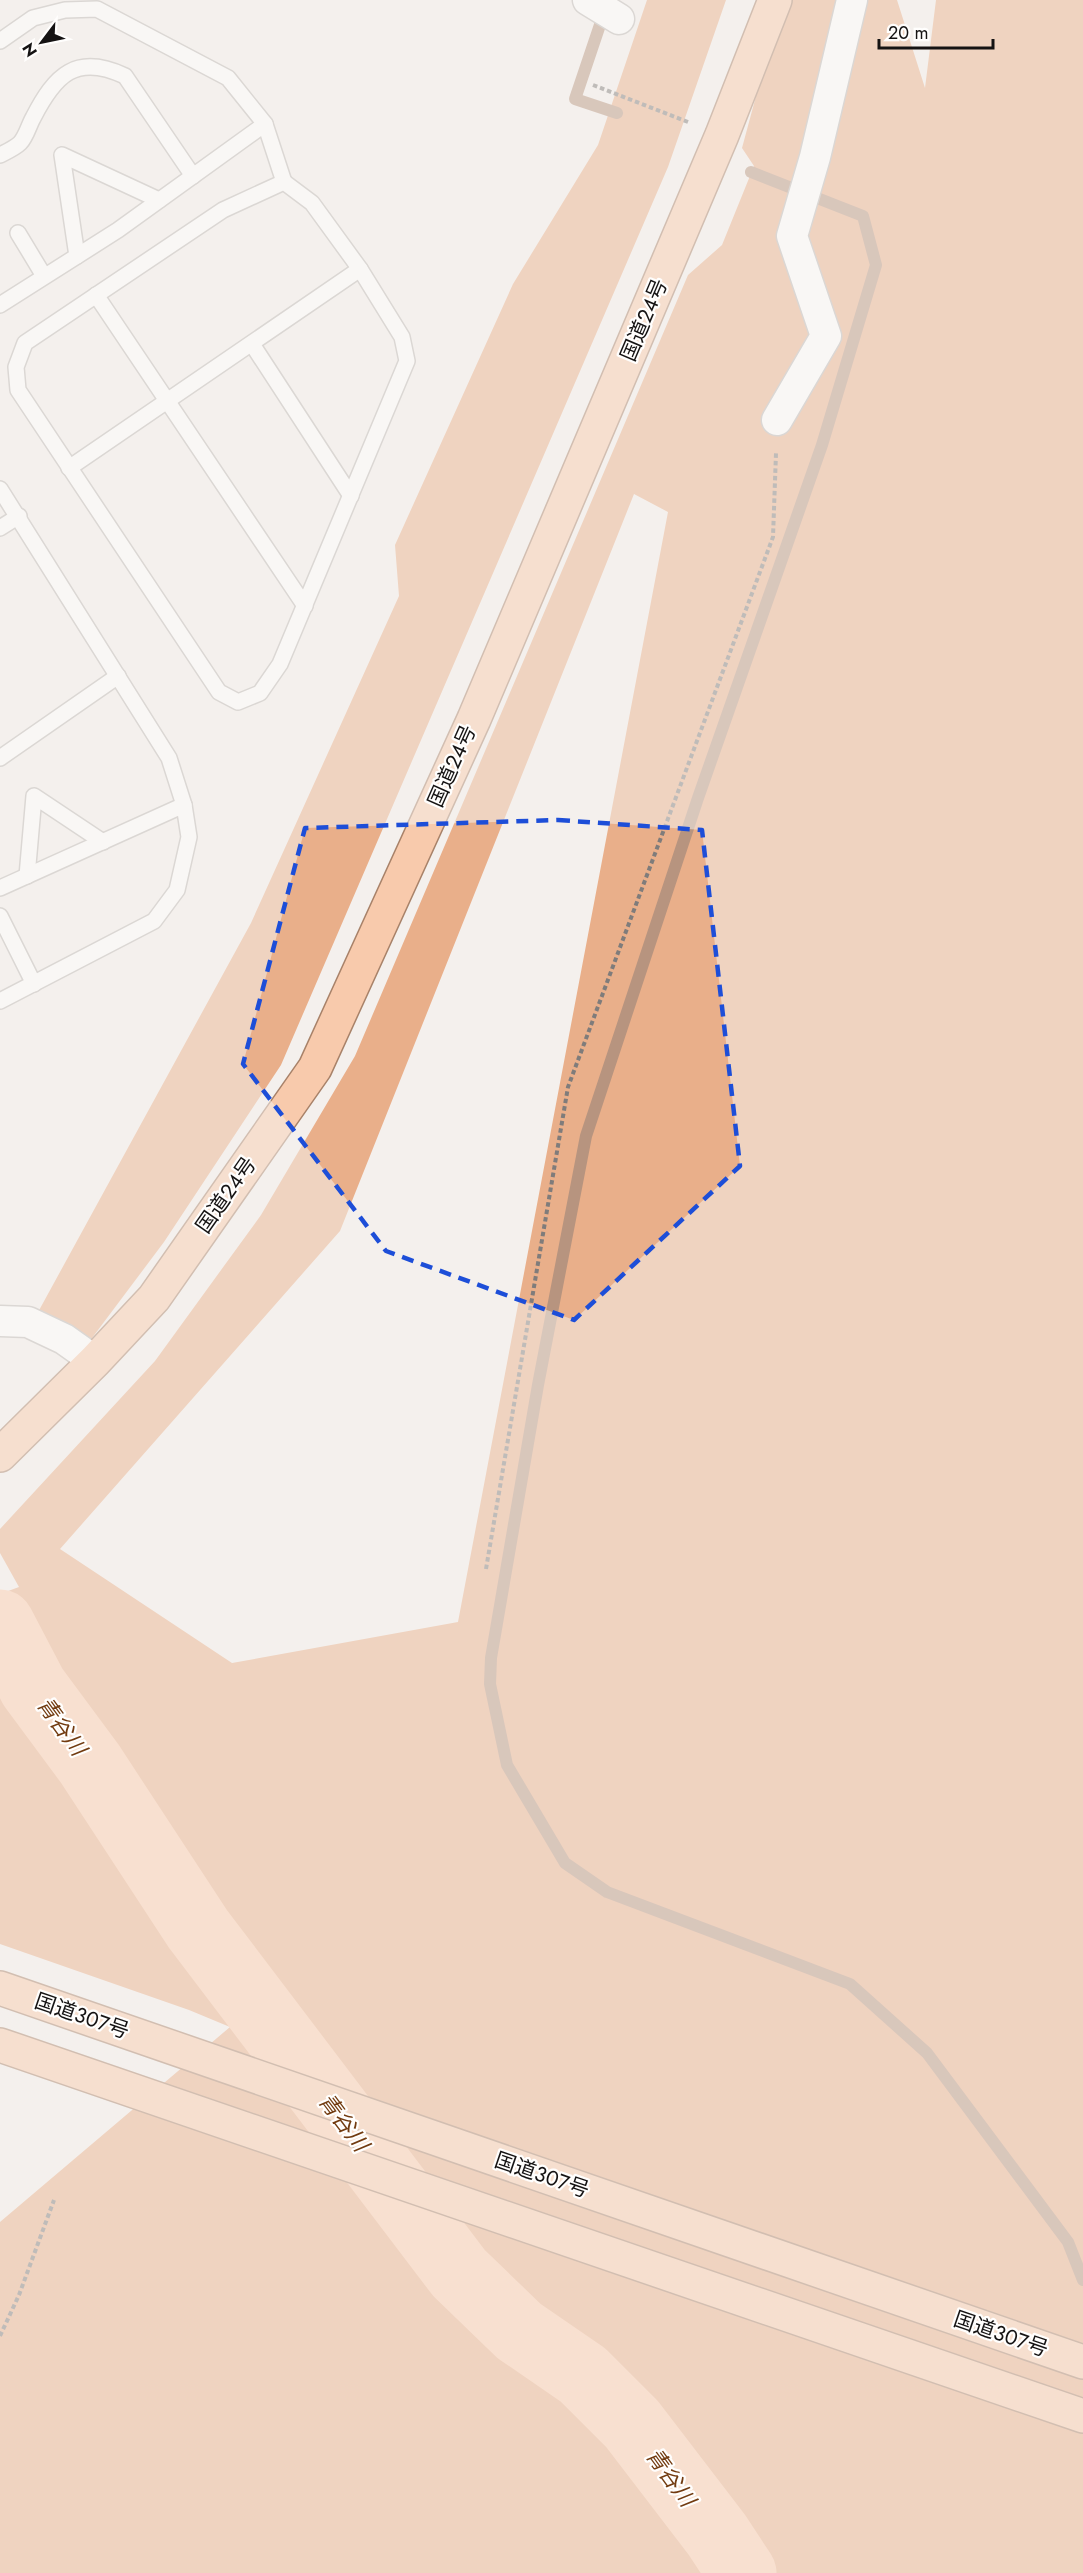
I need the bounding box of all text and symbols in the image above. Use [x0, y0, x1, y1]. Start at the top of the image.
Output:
north arrow [12, 12, 72, 72]
scale bar [879, 12, 993, 50]
text: 20 m [888, 20, 928, 46]
text: N [17, 38, 43, 61]
street label: 国道24号 [613, 274, 675, 366]
street label: 国道24号 [421, 720, 483, 812]
street label: 国道24号 [189, 1151, 263, 1239]
water label: 青谷川 [30, 1690, 96, 1764]
street label: 国道307号 [31, 1986, 133, 2046]
water label: 青谷川 [311, 2086, 378, 2160]
street label: 国道307号 [491, 2145, 593, 2205]
street label: 国道307号 [950, 2304, 1052, 2364]
water label: 青谷川 [639, 2441, 705, 2515]

